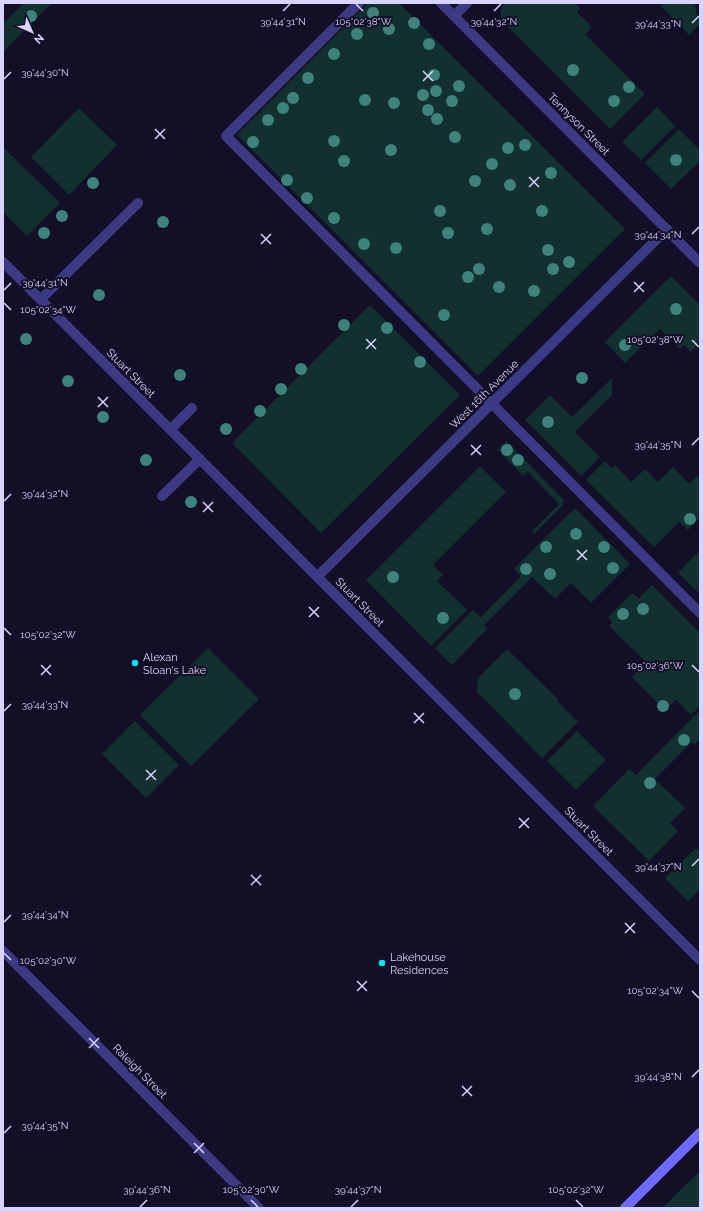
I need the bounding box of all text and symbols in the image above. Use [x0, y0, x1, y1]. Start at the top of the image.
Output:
north arrow [12, 12, 52, 52]
text: 39°44'31"N [260, 16, 306, 27]
text: 105°02'38"W [335, 16, 392, 27]
text: 39°44'32"N [471, 16, 517, 27]
text: 39°44'33"N [635, 18, 681, 29]
text: N [31, 31, 46, 46]
text: 39°44'30"N [21, 67, 69, 78]
street label: Tennyson Street [545, 91, 612, 158]
text: 39°44'34"N [635, 229, 681, 240]
text: 39°44'31"N [22, 277, 68, 288]
text: 105°02'34"W [20, 304, 76, 315]
text: 105°02'38"W [627, 334, 684, 345]
street label: Stuart Street [104, 346, 158, 401]
street label: West 16th Avenue [447, 357, 522, 431]
text: 39°44'35"N [635, 439, 681, 450]
text: 39°44'32"N [22, 488, 68, 499]
street label: Stuart Street [333, 575, 387, 630]
text: 105°02'32"W [20, 629, 76, 640]
place label: Alexan Sloan's Lake [143, 651, 207, 677]
marker: Alexan Sloan's Lake [130, 658, 140, 668]
text: 105°02'36"W [627, 660, 684, 671]
text: 39°44'33"N [22, 699, 68, 710]
street label: Stuart Street [562, 804, 616, 859]
text: 39°44'37"N [635, 861, 681, 872]
text: 39°44'34"N [22, 909, 68, 920]
place label: Lakehouse Residences [390, 951, 449, 977]
text: 105°02'30"W [20, 955, 77, 966]
marker: Lakehouse Residences [377, 958, 387, 968]
text: 105°02'34"W [627, 985, 683, 996]
street label: Raleigh Street [110, 1041, 170, 1101]
text: 39°44'38"N [634, 1071, 682, 1082]
text: 39°44'35"N [22, 1120, 68, 1131]
text: 39°44'36"N [123, 1184, 171, 1195]
text: 105°02'30"W [223, 1184, 280, 1195]
text: 39°44'37"N [335, 1184, 381, 1195]
text: 105°02'32"W [548, 1184, 604, 1195]

